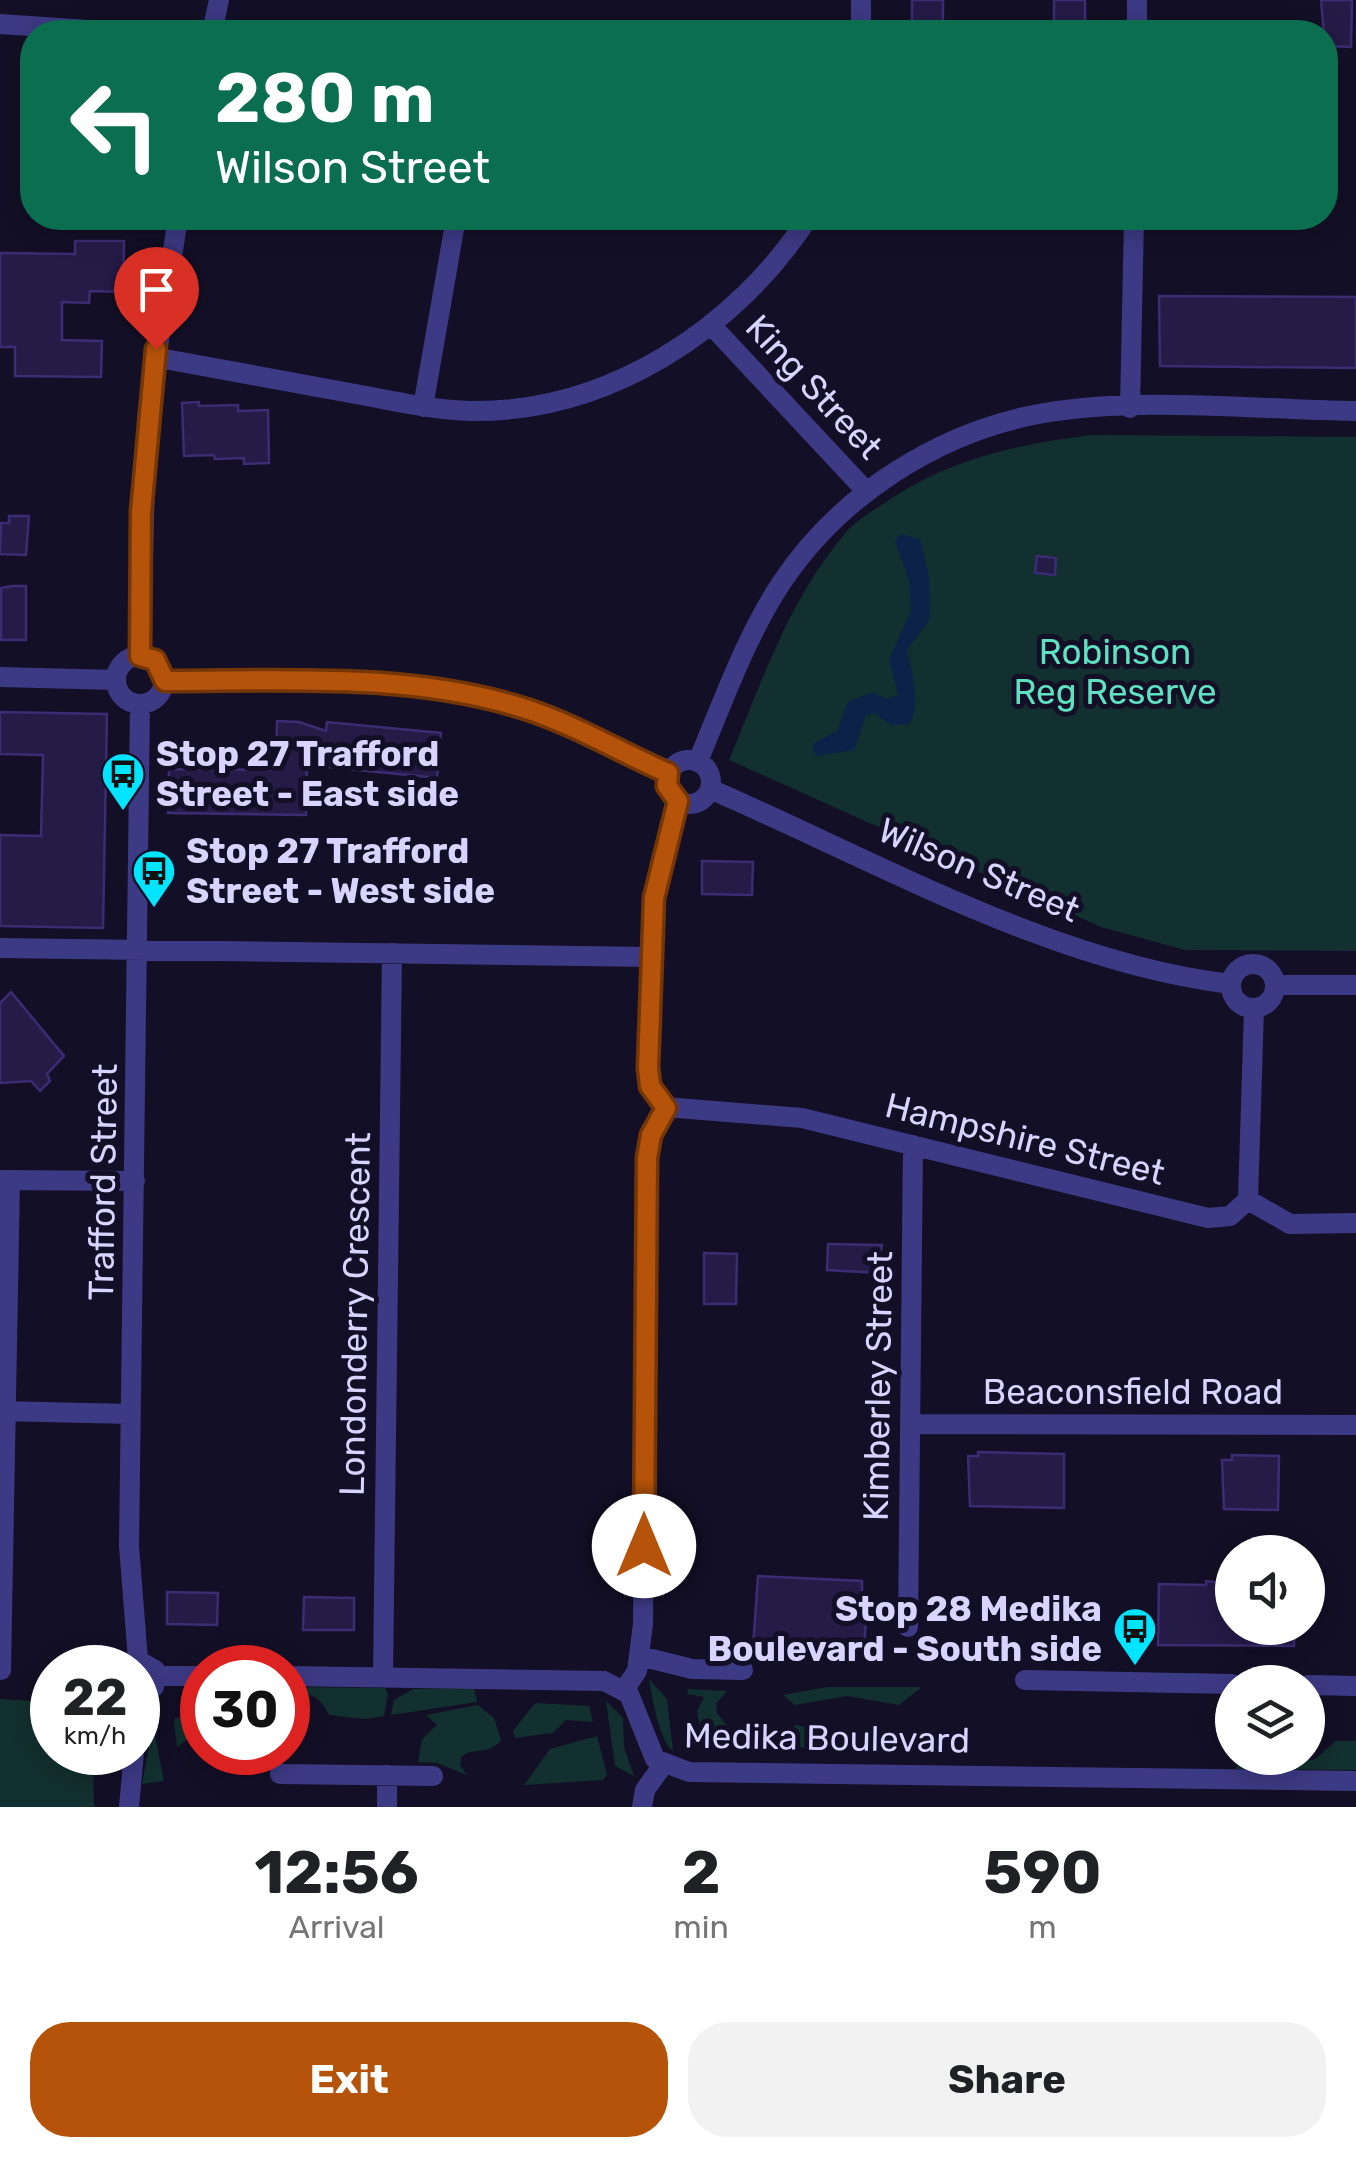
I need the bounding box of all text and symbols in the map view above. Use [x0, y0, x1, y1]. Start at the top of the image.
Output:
text: 280 m [215, 57, 435, 140]
icon: left [50, 60, 180, 190]
text: Wilson Street [215, 141, 490, 194]
pin [114, 247, 199, 350]
icon: arrive [129, 262, 184, 317]
street label: King Street [737, 306, 891, 468]
park label: Robinson Reg Reserve [1013, 631, 1217, 713]
place label: Stop 27 Trafford Street - East side [156, 733, 459, 815]
bus stop icon: Stop 27 Trafford Street - East side [100, 751, 146, 812]
street label: Wilson Street [872, 809, 1086, 931]
place label: Stop 27 Trafford Street - West side [186, 830, 495, 912]
bus stop icon: Stop 27 Trafford Street - West side [131, 848, 177, 909]
street label: Trafford Street [80, 1063, 126, 1301]
street label: Hampshire Street [881, 1084, 1169, 1194]
street label: Londonderry Crescent [331, 1132, 379, 1496]
street label: Kimberley Street [855, 1251, 901, 1521]
street label: Beaconsfield Road [983, 1371, 1283, 1413]
position arrow [592, 1494, 696, 1598]
map controls [1215, 1535, 1325, 1775]
button: sound [1215, 1535, 1325, 1645]
place label: Stop 28 Medika Boulevard - South side [708, 1588, 1102, 1670]
bus stop icon: Stop 28 Medika Boulevard - South side [1112, 1606, 1158, 1667]
speed limit sign: 30 [180, 1645, 310, 1775]
button: layers [1215, 1665, 1325, 1775]
text: 22 [63, 1668, 128, 1728]
street label: Medika Boulevard [684, 1715, 970, 1761]
text: km/h [64, 1721, 126, 1750]
text: 12:56 [255, 1837, 419, 1908]
text: 2 [682, 1837, 721, 1908]
text: 590 [983, 1837, 1101, 1908]
text: Arrival [289, 1908, 385, 1946]
text: min [673, 1908, 729, 1946]
text: m [1028, 1908, 1057, 1946]
button: Exit [30, 2022, 668, 2137]
button: Share [688, 2022, 1326, 2137]

